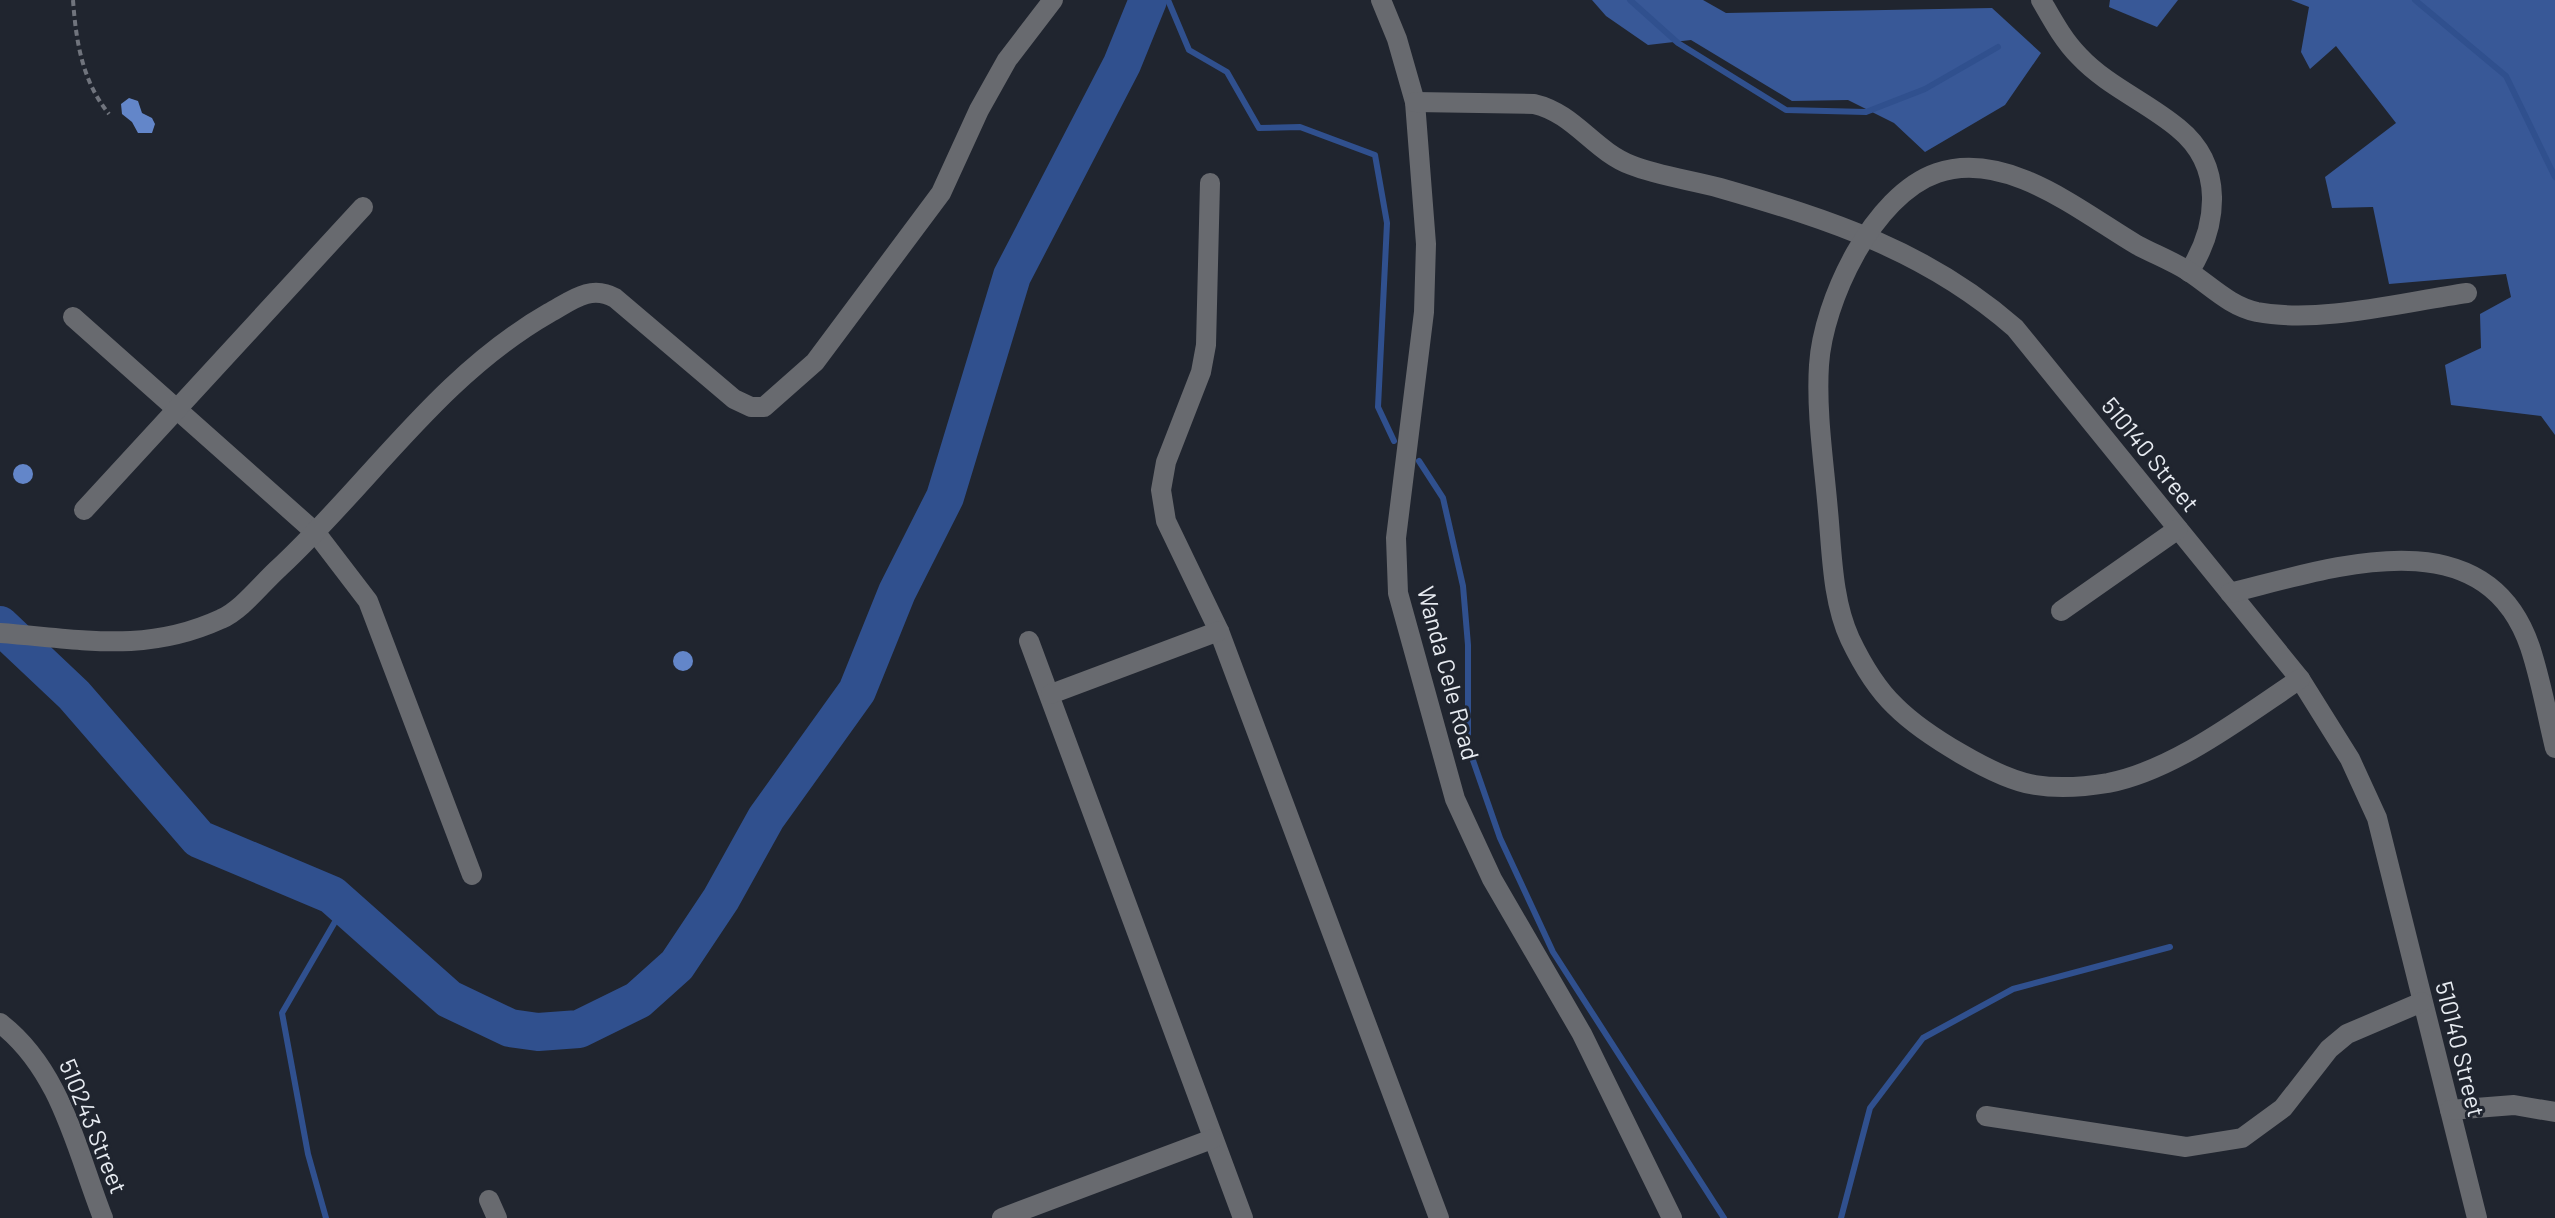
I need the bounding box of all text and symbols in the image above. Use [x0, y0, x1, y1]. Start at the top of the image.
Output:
street label: 510140 Street [2096, 391, 2206, 517]
street label: Wanda Cele Road [1412, 583, 1486, 763]
street label: 510140 Street [2430, 978, 2492, 1120]
street label: 510243 Street [54, 1055, 134, 1197]

